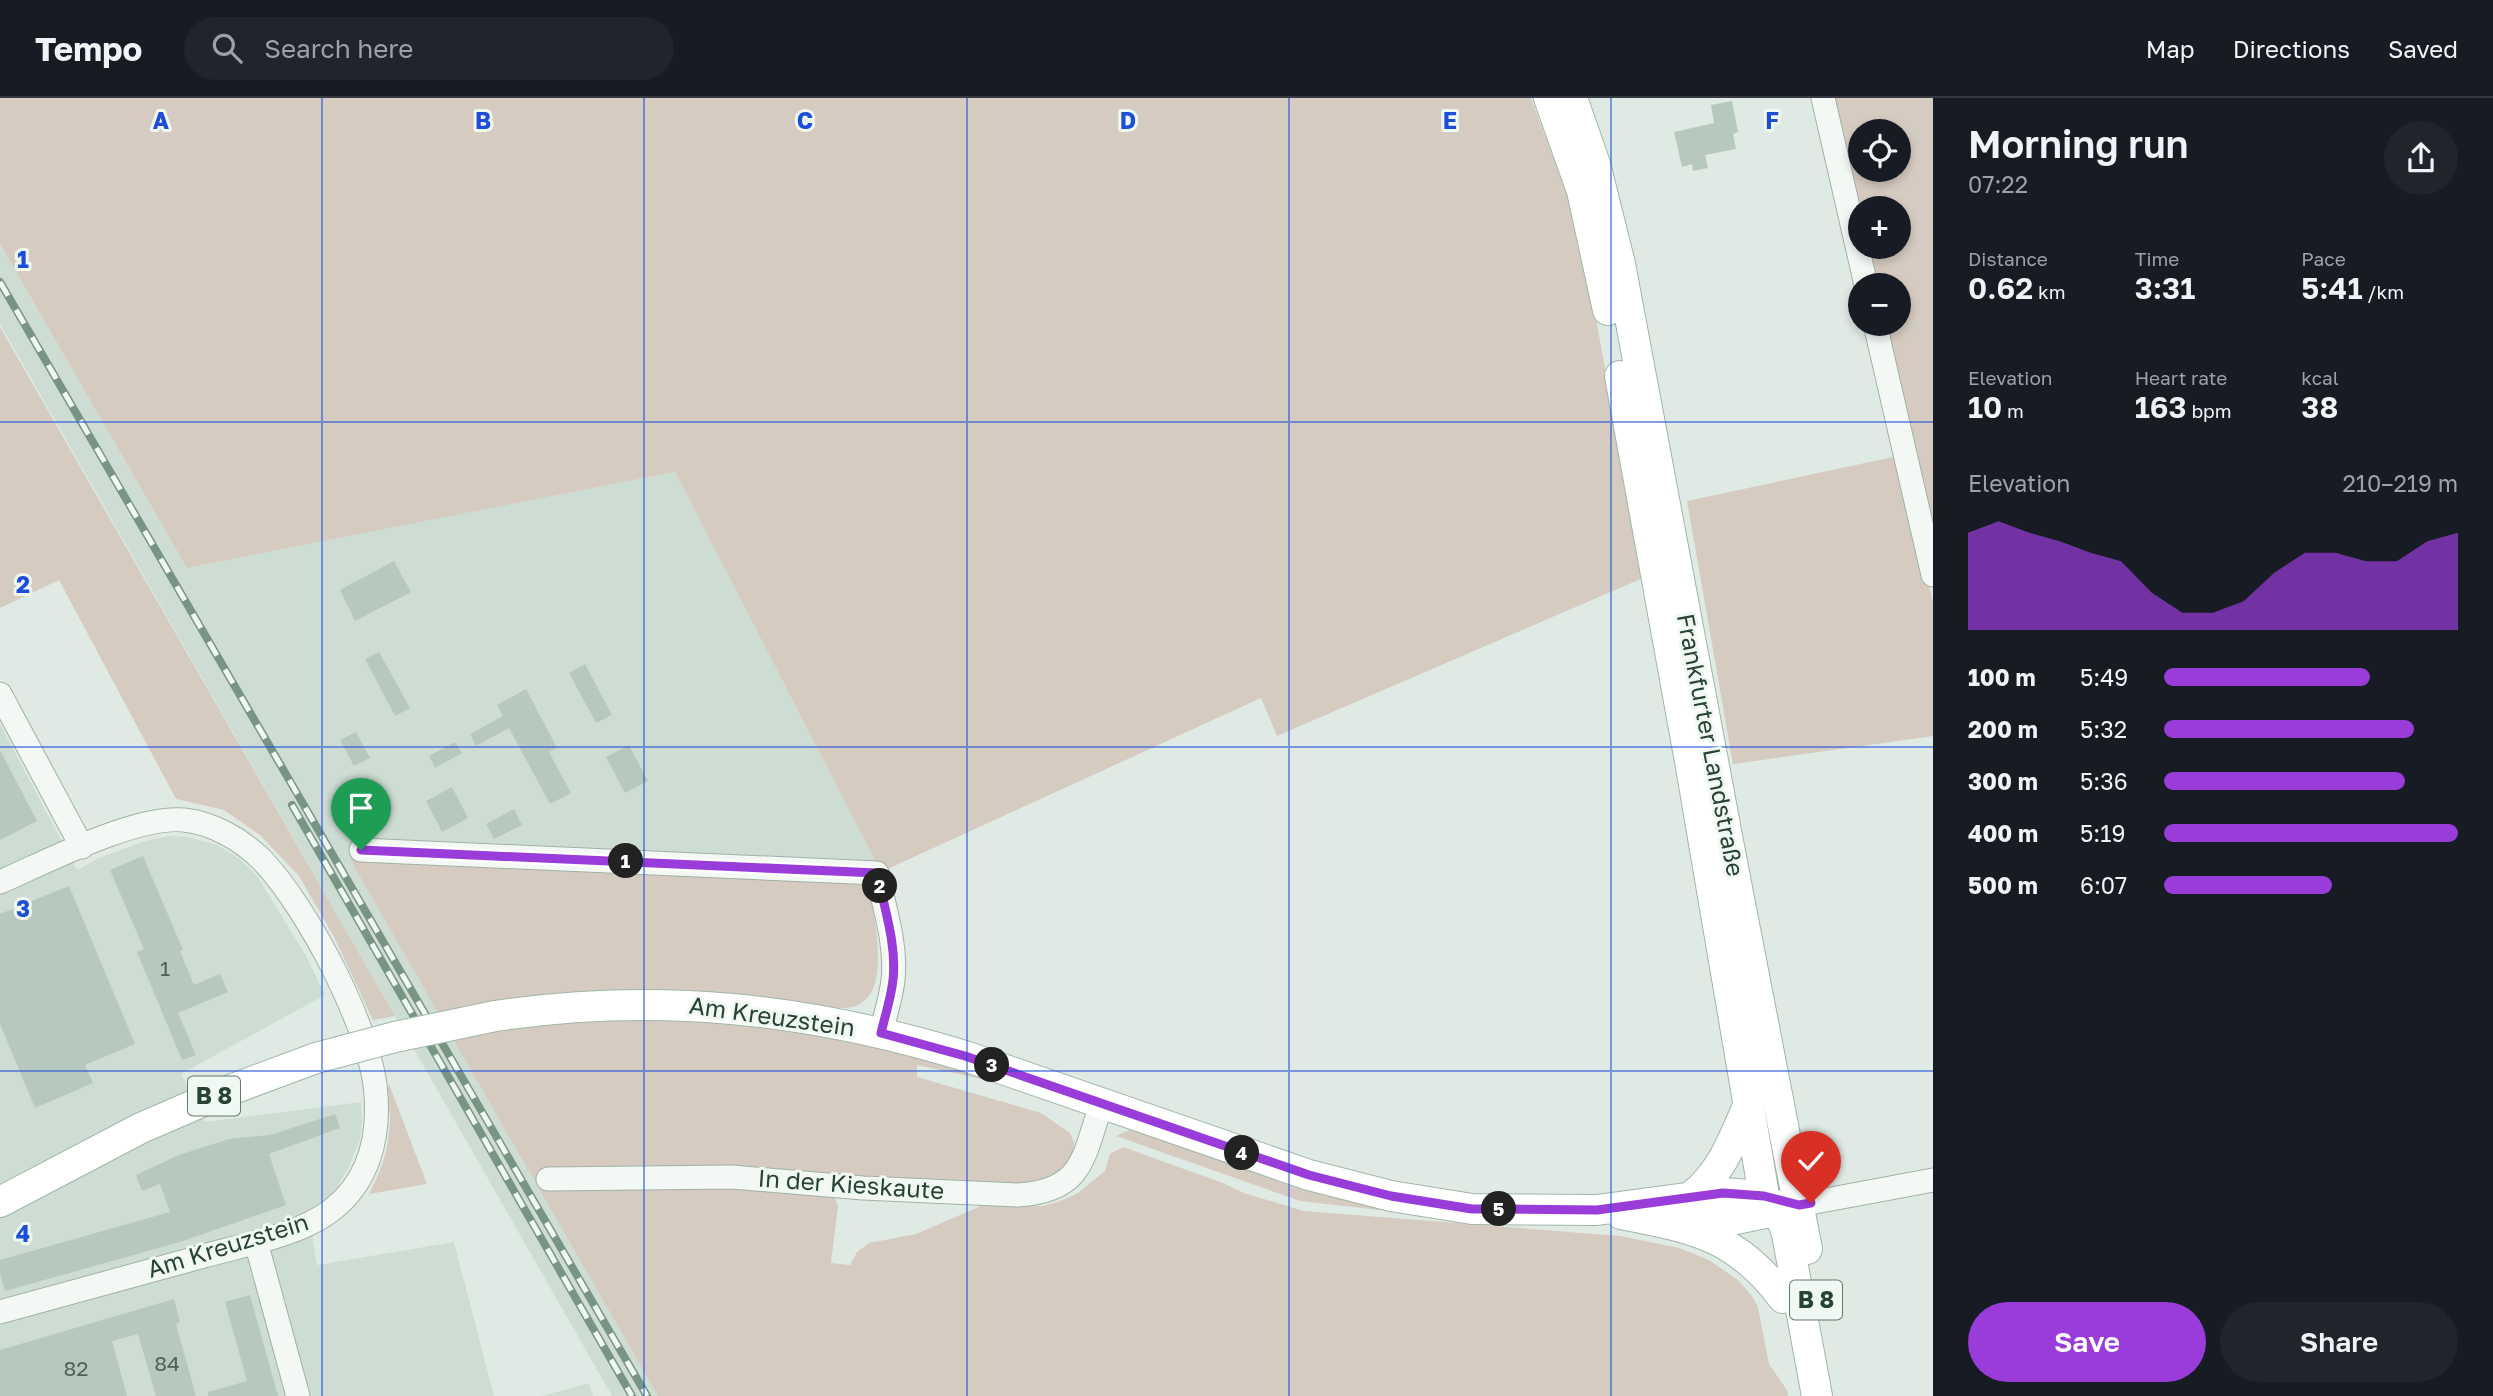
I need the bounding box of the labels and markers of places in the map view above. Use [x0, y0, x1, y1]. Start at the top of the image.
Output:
pin [331, 778, 391, 850]
pin: 1 [608, 844, 644, 878]
pin: 2 [862, 868, 898, 904]
pin: 3 [974, 1048, 1010, 1082]
pin [1781, 1131, 1841, 1203]
pin: 4 [1224, 1136, 1260, 1170]
pin: 5 [1482, 1192, 1516, 1226]

